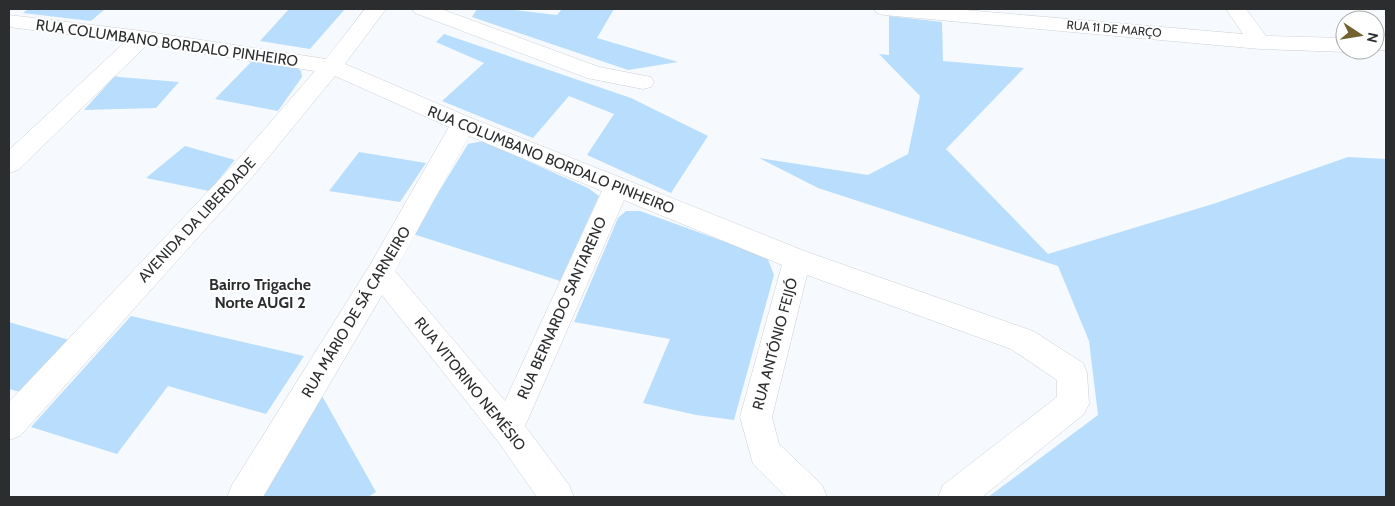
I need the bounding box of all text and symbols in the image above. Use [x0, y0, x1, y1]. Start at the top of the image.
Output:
north arrow [1335, 10, 1385, 60]
street label: RUA COLUMBANO BORDALO PINHEIRO [35, 16, 299, 70]
street label: RUA 11 DE MARÇO [1066, 17, 1162, 40]
text: N [1363, 31, 1383, 44]
street label: RUA COLUMBANO BORDALO PINHEIRO [425, 102, 677, 218]
street label: AVENIDA DA LIBERDADE [135, 154, 259, 286]
street label: RUA BERNARDO SANTARENO [514, 214, 610, 402]
street label: RUA MÁRIO DE SÁ CARNEIRO [297, 223, 414, 401]
district label: Bairro Trigache Norte AUGI 2 [209, 275, 311, 312]
street label: RUA ANTÓNIO FEIJÓ [748, 276, 801, 412]
street label: RUA VITORINO NEMÉSIO [411, 313, 530, 454]

